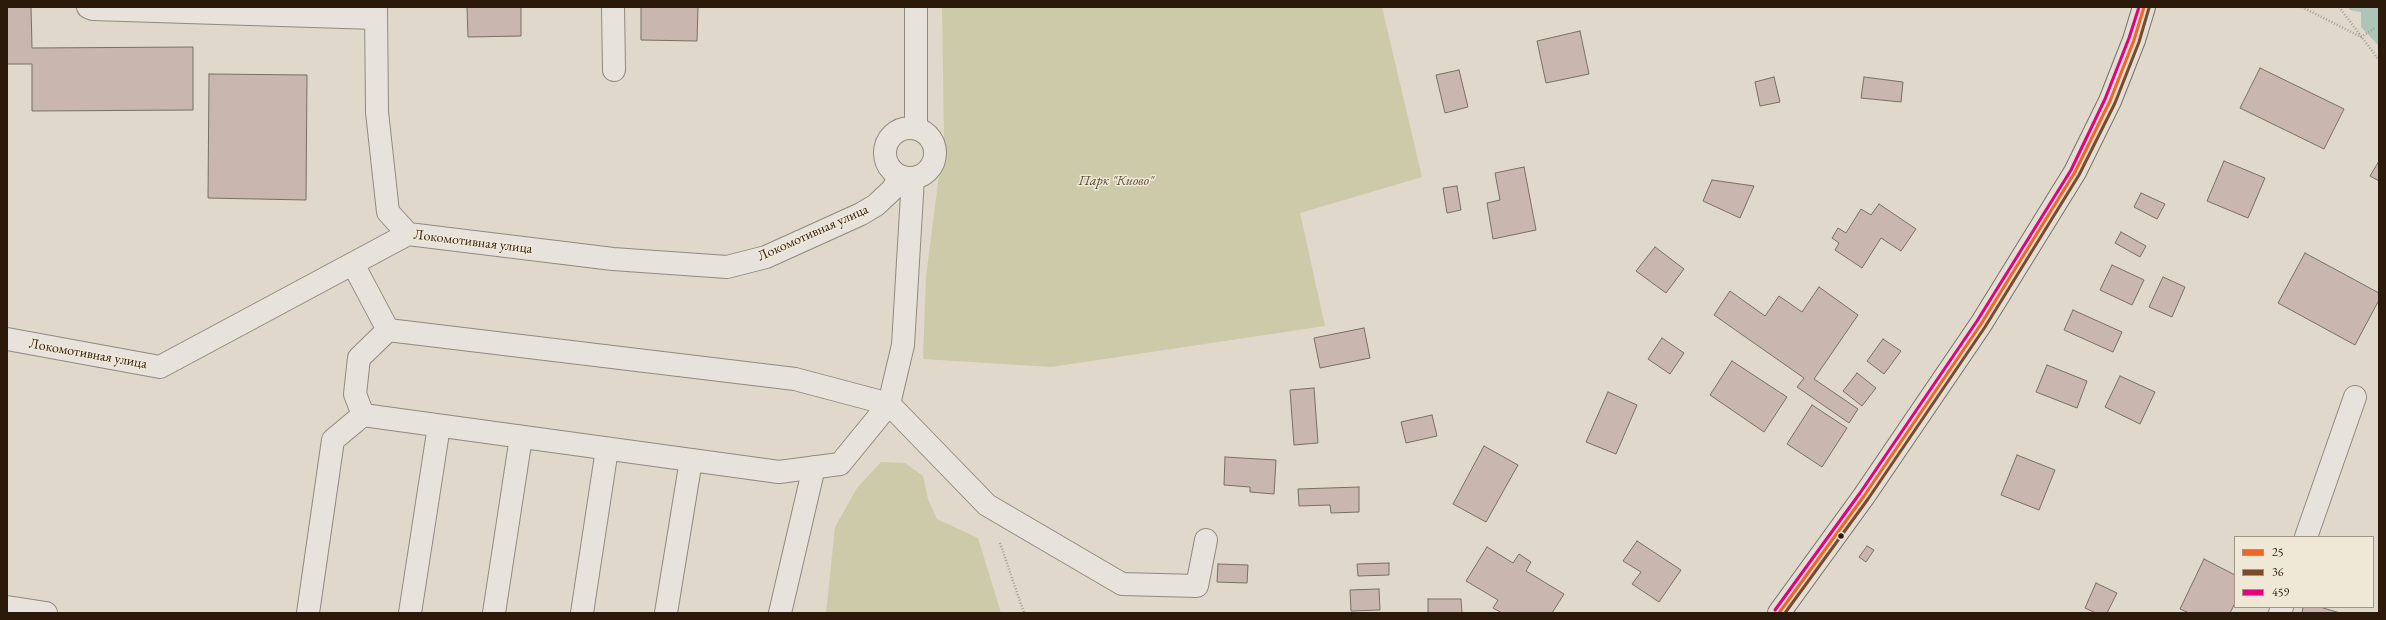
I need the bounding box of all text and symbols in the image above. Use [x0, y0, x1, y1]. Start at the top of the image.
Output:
park label: Парк "Киово" [1078, 173, 1154, 189]
street label: Локомотивная улица [755, 201, 871, 265]
street label: Локомотивная улица [413, 226, 533, 258]
street label: Локомотивная улица [28, 335, 148, 373]
unlabelled marker [1836, 531, 1846, 541]
legend [2234, 536, 2374, 608]
text: 25 [2272, 544, 2284, 560]
text: 36 [2272, 564, 2284, 580]
text: 459 [2272, 584, 2289, 600]

